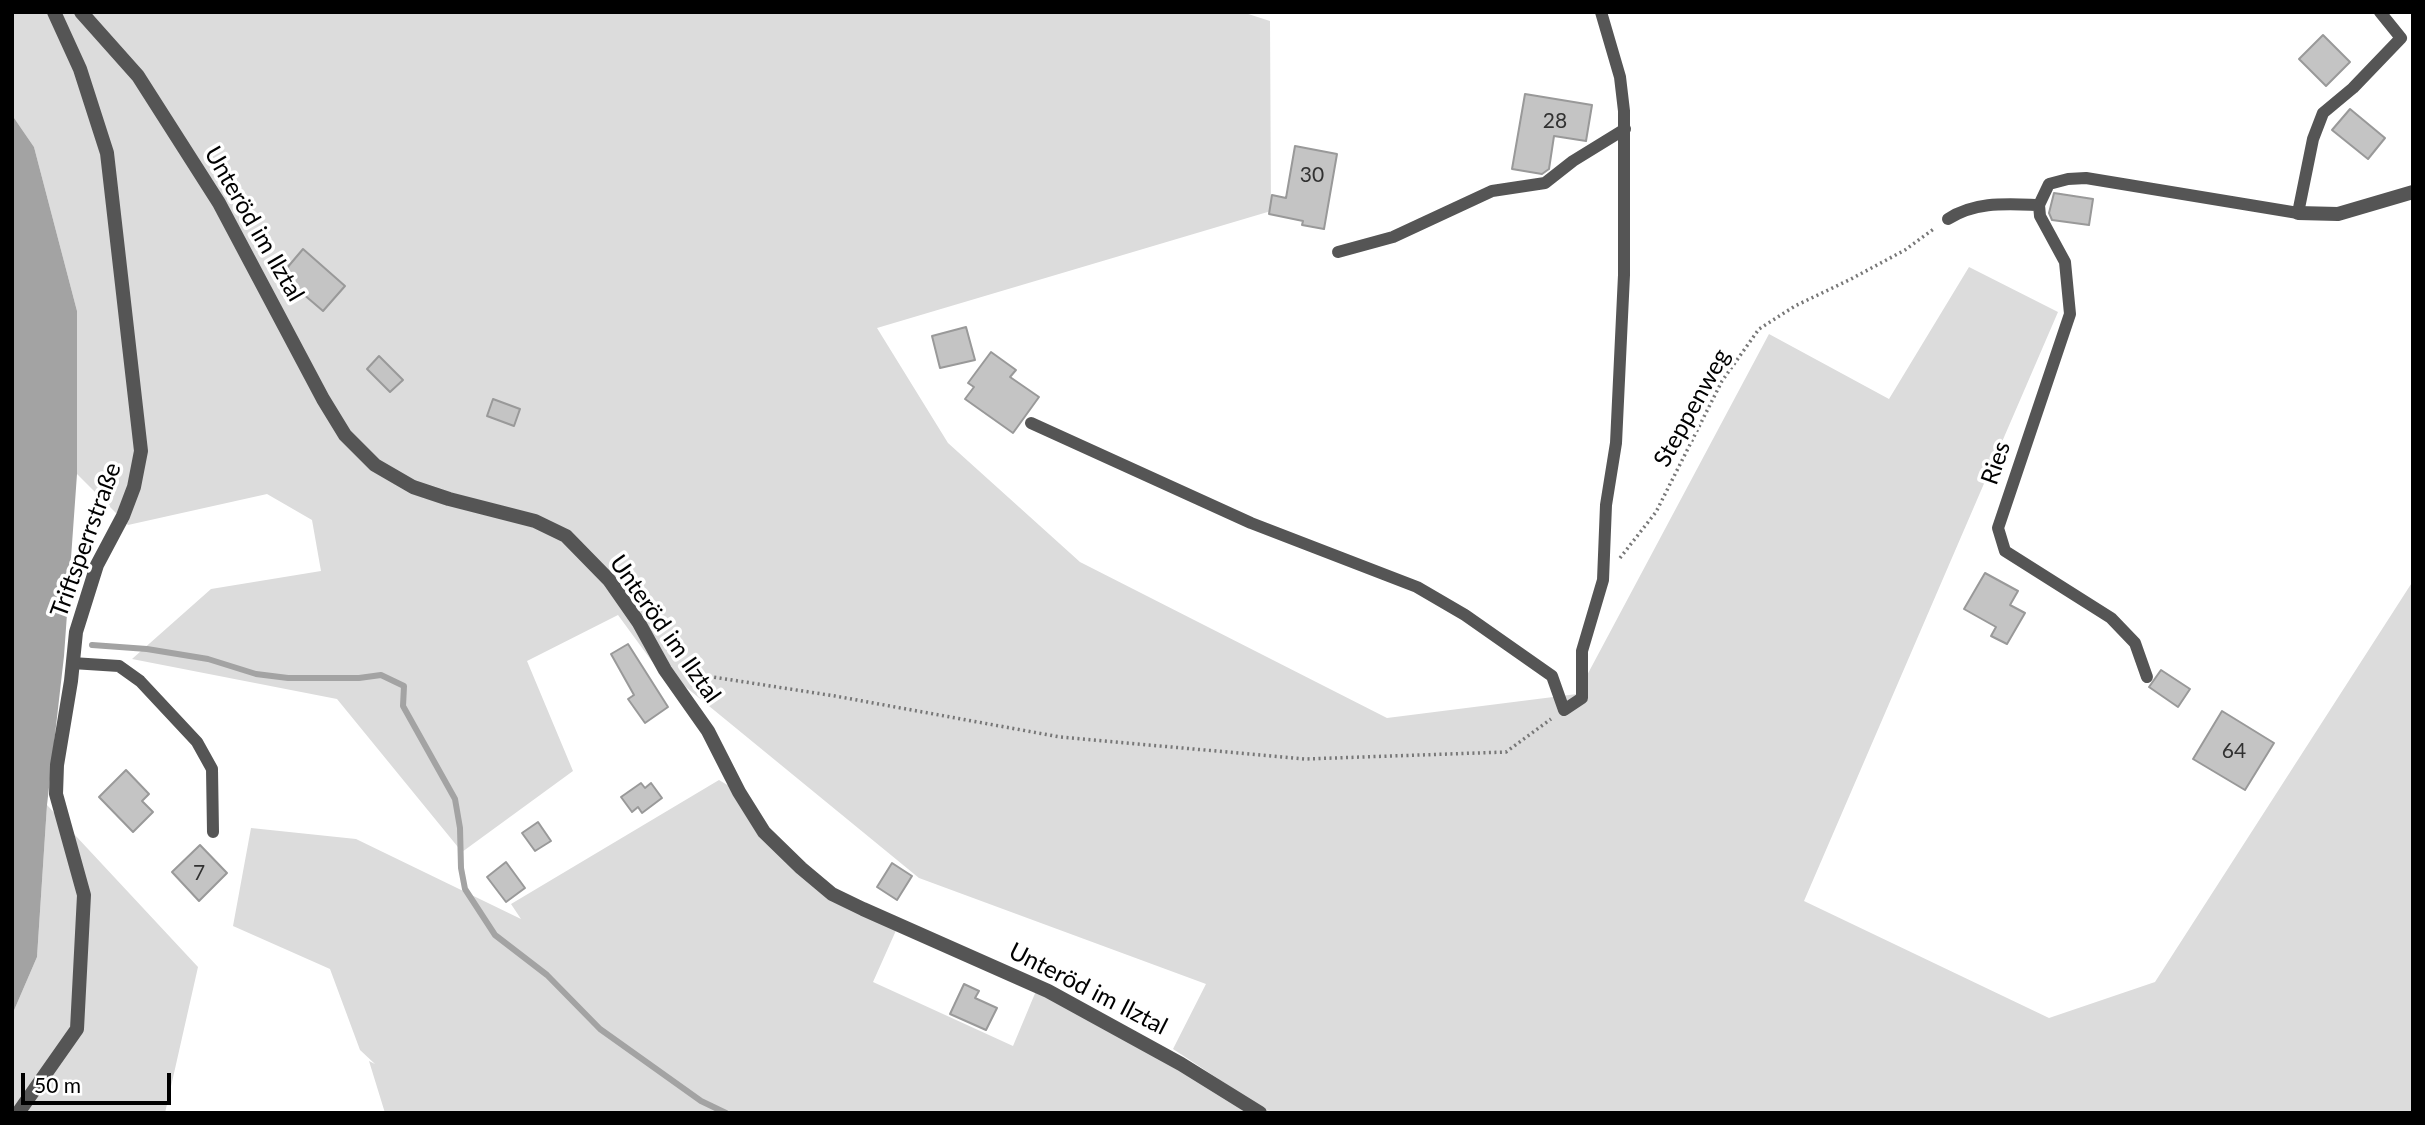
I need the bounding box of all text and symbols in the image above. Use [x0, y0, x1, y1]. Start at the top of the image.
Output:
house number: 28 [1543, 108, 1567, 134]
street label: Unteröd im Ilztal [198, 141, 310, 307]
house number: 30 [1300, 162, 1324, 188]
street label: Steppenweg [1648, 344, 1736, 472]
street label: Ries [1975, 438, 2017, 488]
street label: Triftsperrstraße [45, 459, 127, 621]
street label: Unteröd im Ilztal [603, 549, 727, 709]
house number: 64 [2222, 738, 2246, 764]
house number: 7 [193, 860, 205, 886]
street label: Unteröd im Ilztal [1004, 937, 1172, 1041]
scale bar [24, 1058, 175, 1102]
text: 50 m [34, 1072, 81, 1097]

